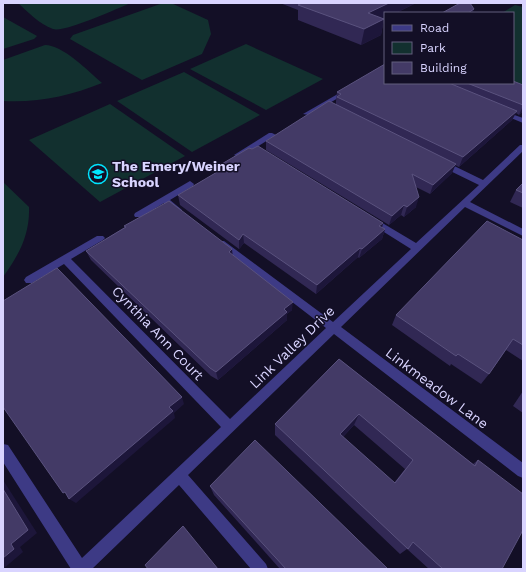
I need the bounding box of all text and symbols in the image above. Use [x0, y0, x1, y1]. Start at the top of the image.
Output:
legend [384, 12, 514, 84]
text: Road [420, 21, 449, 35]
text: Park [420, 41, 446, 55]
text: Building [420, 61, 467, 75]
place label: The Emery/Weiner School [112, 158, 240, 190]
school or university icon: The Emery/Weiner School [87, 163, 109, 185]
street label: Cynthia Ann Court [109, 283, 207, 383]
street label: Link Valley Drive [246, 302, 338, 392]
street label: Linkmeadow Lane [383, 344, 491, 432]

